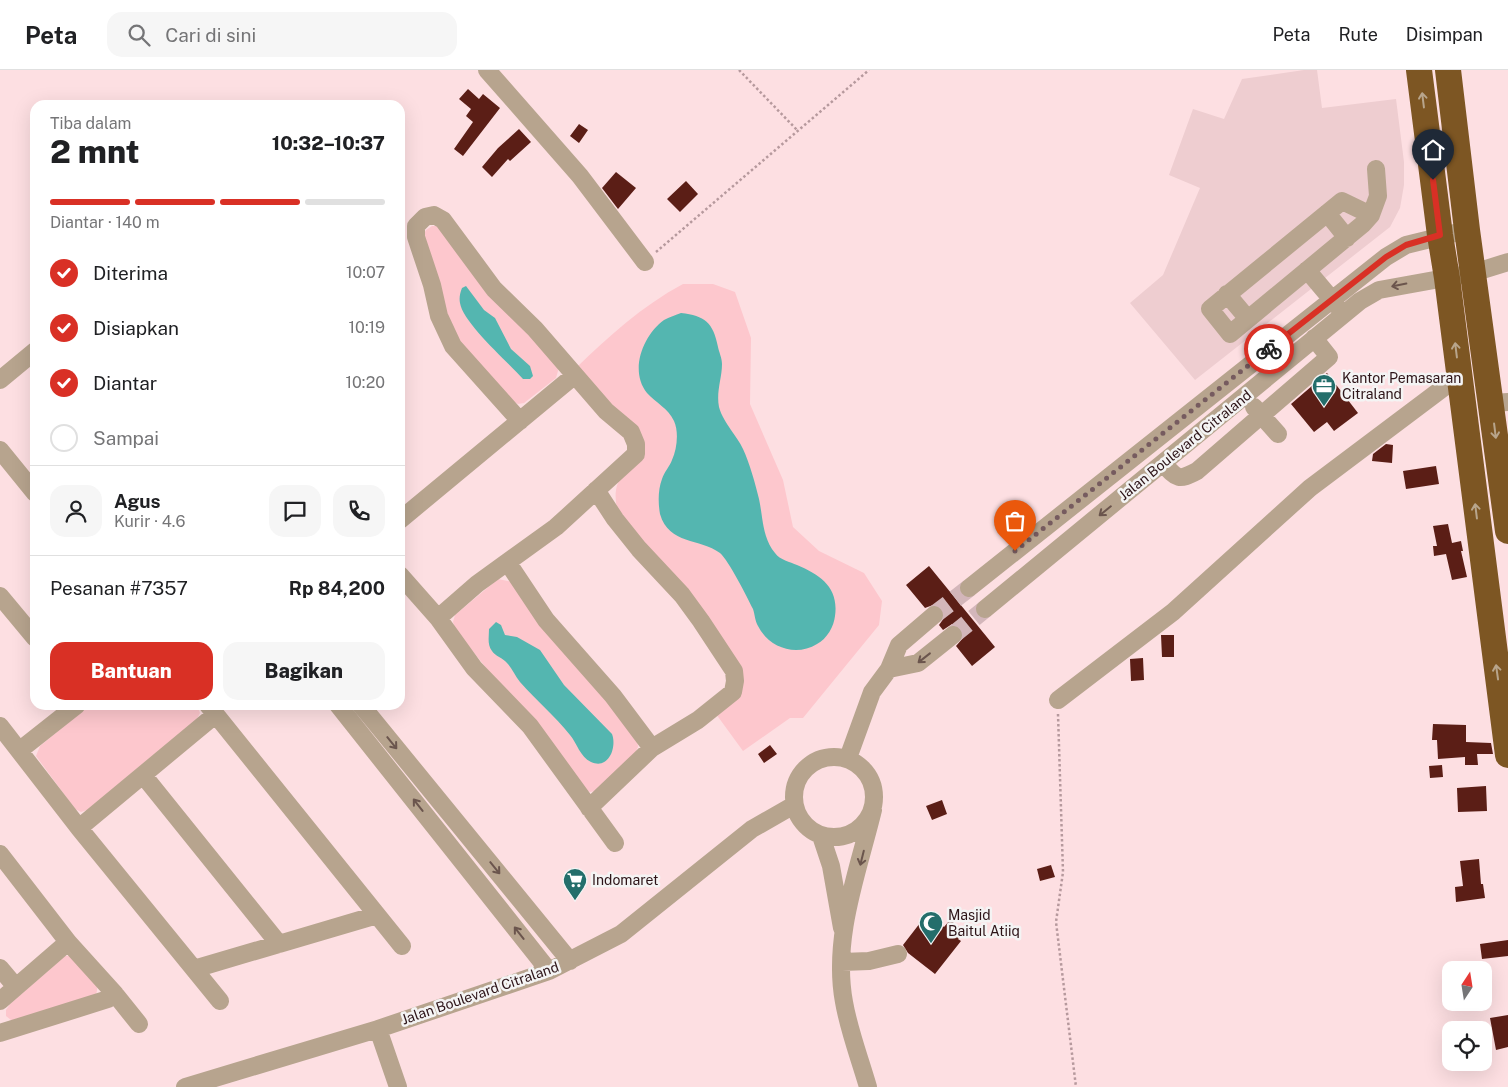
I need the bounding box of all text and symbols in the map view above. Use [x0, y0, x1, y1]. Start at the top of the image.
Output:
search box [107, 12, 457, 57]
text: Peta [25, 21, 77, 49]
icon: search [125, 21, 153, 49]
text: Cari di sini [165, 24, 256, 46]
text: Peta [1272, 24, 1310, 45]
text: Rute [1338, 24, 1378, 45]
text: Disimpan [1406, 24, 1483, 45]
one-way arrow [1418, 93, 1428, 109]
text: Tiba dalam [50, 114, 131, 133]
pin [1412, 129, 1454, 180]
text: 10:32–10:37 [272, 132, 385, 154]
text: 2 mnt [50, 133, 139, 170]
icon: home [1419, 136, 1447, 164]
text: Diantar · 140 m [50, 213, 160, 232]
icon: check [50, 259, 78, 287]
text: Diterima [93, 262, 168, 284]
text: 10:07 [346, 263, 385, 282]
one-way arrow [1392, 281, 1408, 291]
icon: check [50, 314, 78, 342]
text: Disiapkan [93, 317, 179, 339]
text: 10:19 [349, 318, 385, 337]
courier [1244, 324, 1294, 374]
icon: bike [1255, 335, 1283, 363]
one-way arrow [1451, 342, 1461, 358]
icon: check [50, 369, 78, 397]
place label: Kantor Pemasaran Citraland [1342, 370, 1461, 402]
text: Diantar [93, 372, 157, 394]
text: 10:20 [345, 373, 385, 392]
office icon: Kantor Pemasaran Citraland [1311, 373, 1337, 407]
street label: Jalan Boulevard Citraland [1116, 387, 1254, 503]
one-way arrow [1490, 422, 1500, 438]
text: Sampai [93, 427, 159, 449]
button: person [50, 485, 102, 537]
button: chat [269, 485, 321, 537]
button: phone [333, 485, 385, 537]
text: Agus [114, 490, 161, 512]
pin [994, 500, 1036, 551]
one-way arrow [1471, 504, 1481, 520]
one-way arrow [1099, 505, 1112, 516]
icon: bag [1001, 507, 1029, 535]
text: Kurir · 4.6 [114, 512, 185, 531]
text: Pesanan #7357 [50, 577, 188, 599]
text: Rp 84,200 [289, 577, 385, 599]
button: Bantuan [50, 642, 213, 700]
button: Bagikan [223, 642, 385, 700]
one-way arrow [917, 653, 931, 663]
one-way arrow [1492, 665, 1502, 681]
one-way arrow [386, 736, 397, 749]
one-way arrow [412, 799, 423, 812]
one-way arrow [856, 849, 866, 865]
one-way arrow [489, 862, 500, 875]
supermarket icon: Indomaret [562, 867, 588, 901]
place label: Indomaret [592, 872, 659, 888]
place label: Masjid Baitul Atiiq [948, 907, 1020, 939]
mosque icon: Masjid Baitul Atiiq [918, 910, 944, 944]
one-way arrow [513, 926, 524, 939]
street label: Jalan Boulevard Citraland [399, 959, 561, 1027]
north arrow [1442, 961, 1492, 1011]
map controls [1442, 961, 1492, 1071]
button: locate [1442, 1021, 1492, 1071]

